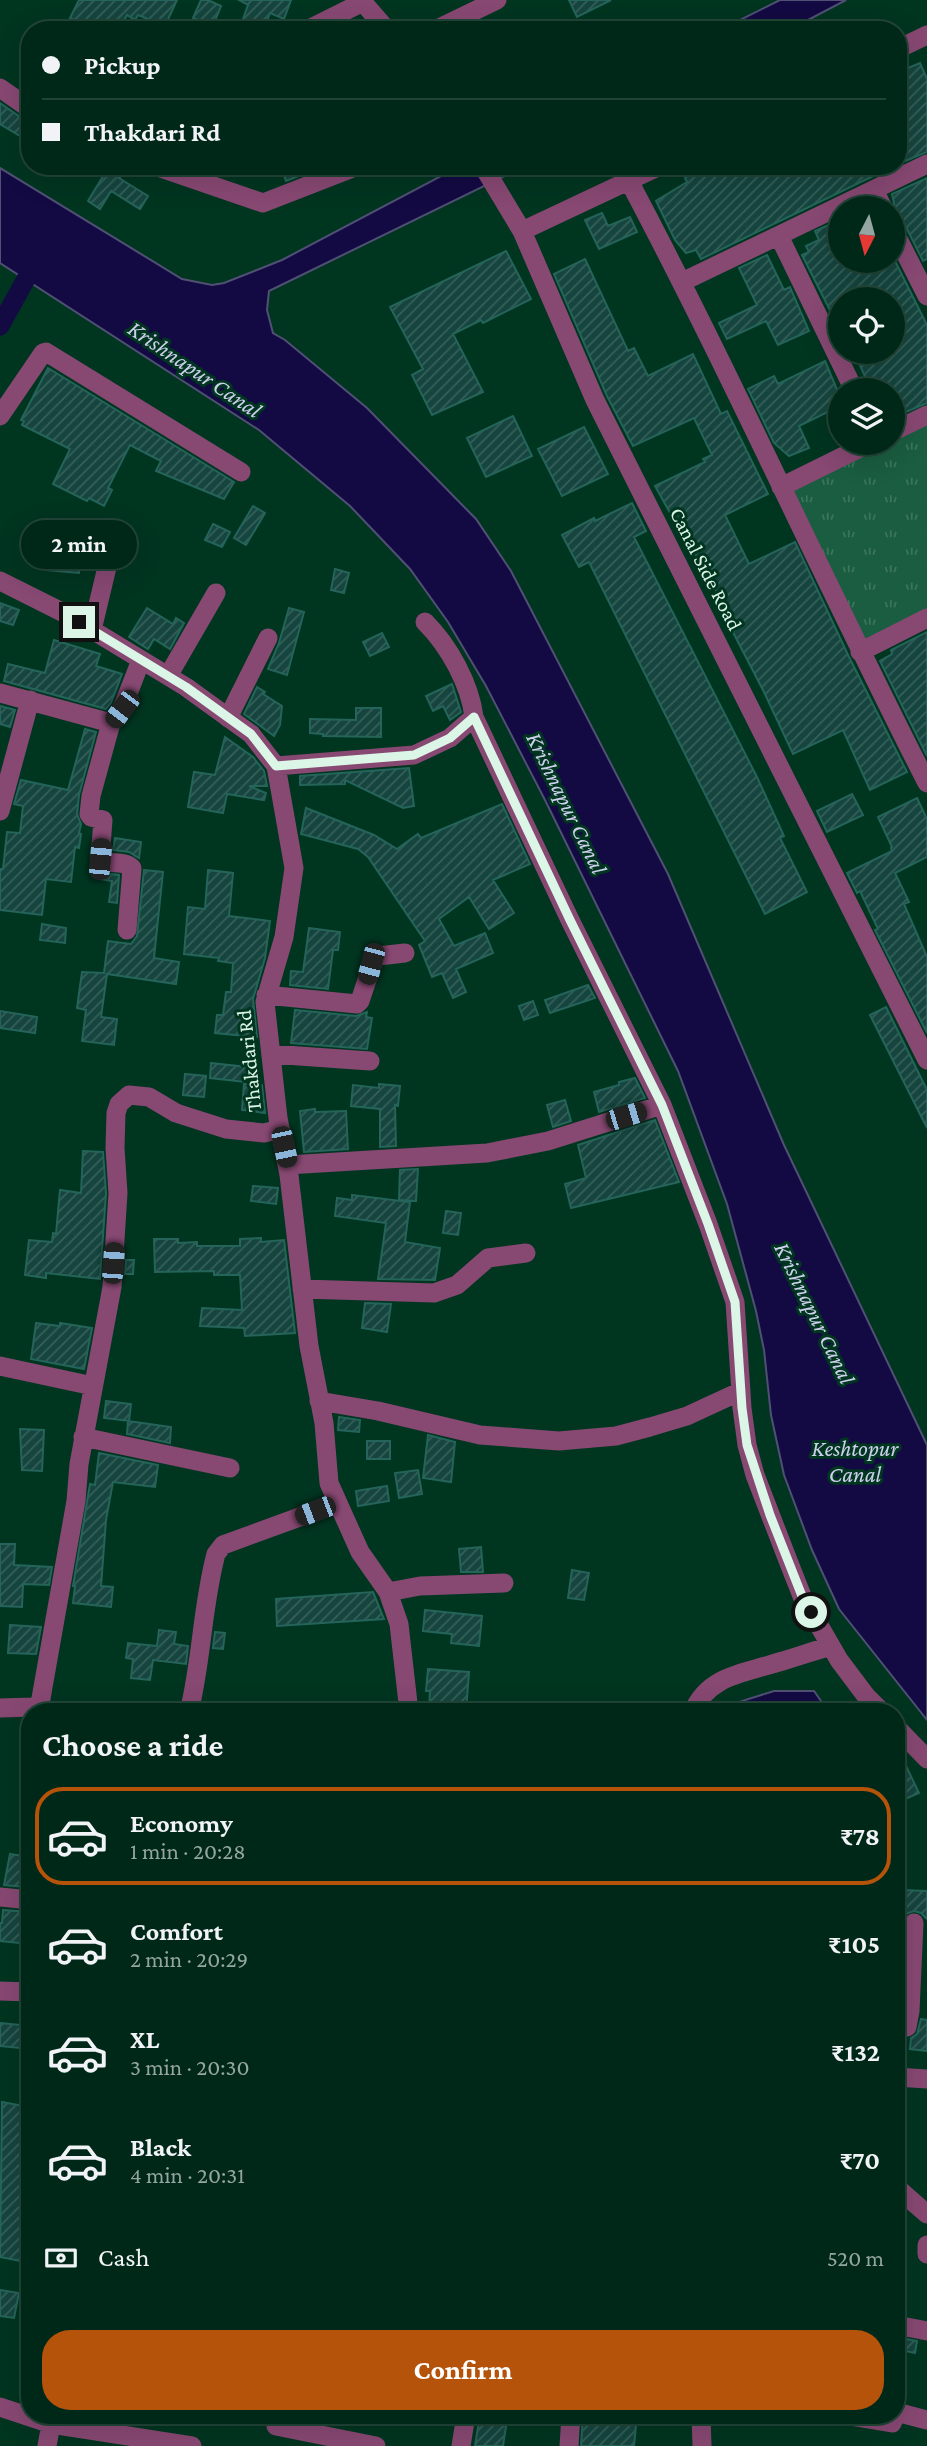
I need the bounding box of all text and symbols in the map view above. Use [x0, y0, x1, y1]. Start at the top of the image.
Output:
text: Pickup [84, 51, 161, 80]
text: Thakdari Rd [84, 118, 220, 147]
north arrow [828, 196, 905, 273]
map controls [828, 196, 905, 455]
button: locate [828, 287, 905, 364]
water label: Krishnapur Canal [124, 315, 267, 423]
button: layers [828, 378, 905, 455]
street label: Canal Side Road [665, 504, 747, 634]
callout: 2 min [21, 520, 137, 570]
text: 2 min [51, 531, 107, 557]
route end [63, 606, 95, 638]
car [101, 686, 144, 732]
water label: Krishnapur Canal [521, 728, 613, 879]
car [88, 837, 113, 881]
car [356, 941, 387, 987]
street label: Thakdari Rd [232, 1009, 266, 1113]
car [603, 1100, 650, 1132]
car [270, 1124, 299, 1170]
water label: Krishnapur Canal [769, 1238, 861, 1389]
car [102, 1241, 125, 1285]
water label: Keshtopur Canal [812, 1435, 899, 1487]
car [292, 1494, 339, 1528]
route start [795, 1596, 827, 1628]
text: Choose a ride [42, 1727, 223, 1763]
icon: car [46, 1805, 109, 1868]
text: Economy [130, 1809, 233, 1838]
text: ₹78 [840, 1822, 880, 1851]
text: 1 min · 20:28 [130, 1838, 246, 1864]
icon: car [46, 1913, 109, 1976]
text: Comfort [130, 1917, 223, 1946]
text: ₹105 [828, 1930, 880, 1959]
text: 2 min · 20:29 [130, 1946, 248, 1972]
icon: car [46, 2021, 109, 2084]
text: XL [130, 2025, 159, 2054]
text: ₹132 [831, 2038, 880, 2067]
text: 3 min · 20:30 [130, 2054, 249, 2080]
icon: car [46, 2129, 109, 2192]
text: Black [130, 2133, 191, 2162]
text: ₹70 [839, 2146, 880, 2175]
text: 4 min · 20:31 [130, 2162, 245, 2188]
icon: cash [42, 2239, 80, 2277]
text: Cash [98, 2243, 149, 2272]
text: 520 m [827, 2245, 884, 2271]
button: Confirm [42, 2330, 884, 2410]

